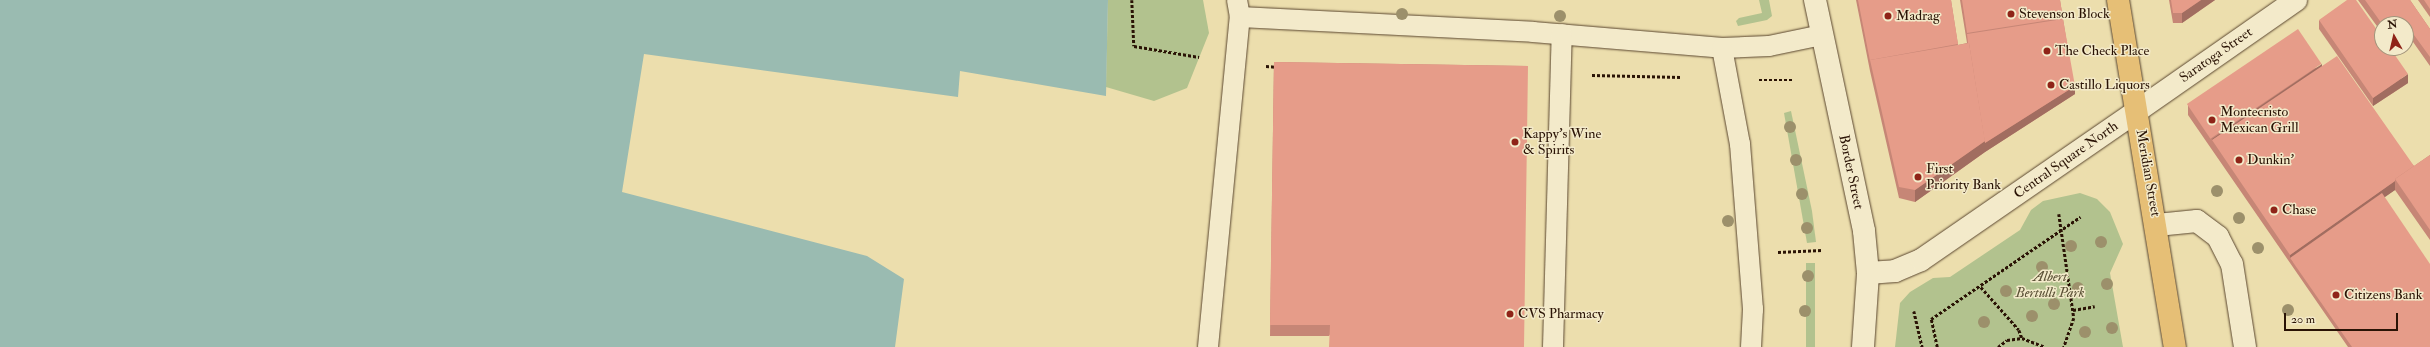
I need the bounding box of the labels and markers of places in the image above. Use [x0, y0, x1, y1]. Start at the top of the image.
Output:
place label: Stevenson Block [2019, 6, 2110, 22]
place label: Madrag [1896, 8, 1940, 24]
marker: Stevenson Block [2006, 9, 2016, 19]
marker: Madrag [1883, 11, 1893, 21]
place label: The Check Place [2055, 43, 2149, 59]
marker: The Check Place [2042, 46, 2052, 56]
place label: Castillo Liquors [2059, 77, 2150, 93]
marker: Castillo Liquors [2046, 80, 2056, 90]
place label: Montecristo Mexican Grill [2220, 104, 2298, 136]
marker: Montecristo Mexican Grill [2207, 115, 2217, 125]
place label: Kappy's Wine & Spirits [1523, 126, 1601, 158]
marker: Kappy's Wine & Spirits [1510, 137, 1520, 147]
place label: Dunkin' [2247, 152, 2294, 168]
marker: Dunkin' [2234, 155, 2244, 165]
place label: First Priority Bank [1926, 161, 2001, 194]
marker: First Priority Bank [1913, 172, 1923, 182]
place label: Chase [2282, 202, 2316, 218]
marker: Chase [2269, 205, 2279, 215]
place label: Citizens Bank [2344, 287, 2422, 303]
marker: Citizens Bank [2331, 290, 2341, 300]
place label: CVS Pharmacy [1518, 306, 1604, 322]
marker: CVS Pharmacy [1505, 309, 1515, 319]

